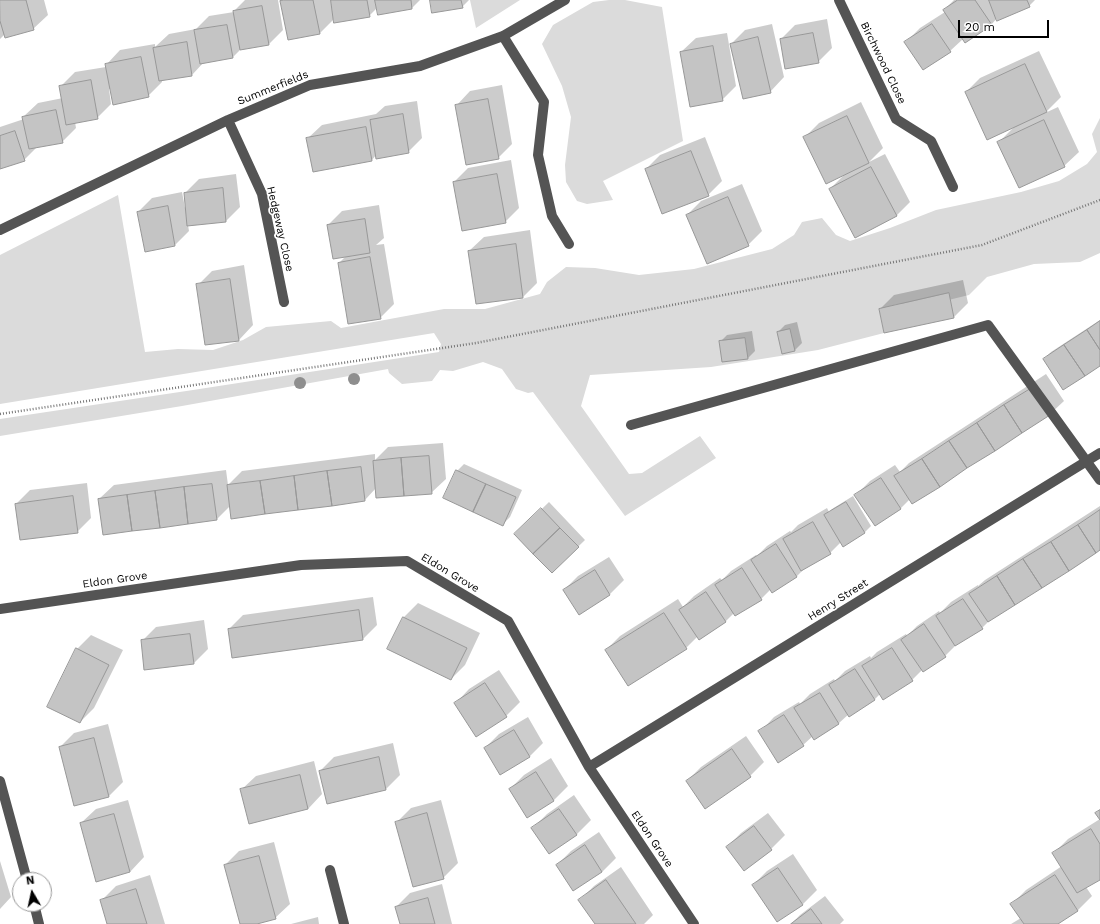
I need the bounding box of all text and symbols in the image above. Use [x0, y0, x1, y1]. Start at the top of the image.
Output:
scale bar [960, 12, 1051, 38]
street label: Birchwood Close [857, 20, 909, 106]
text: 20 m [965, 20, 995, 34]
street label: Summerfields [236, 68, 310, 108]
street label: Hedgeway Close [264, 185, 296, 273]
street label: Eldon Grove [419, 551, 481, 595]
street label: Eldon Grove [82, 569, 148, 591]
street label: Henry Street [806, 576, 870, 624]
street label: Eldon Grove [628, 808, 676, 870]
north arrow [12, 872, 52, 912]
text: N [25, 874, 35, 888]

